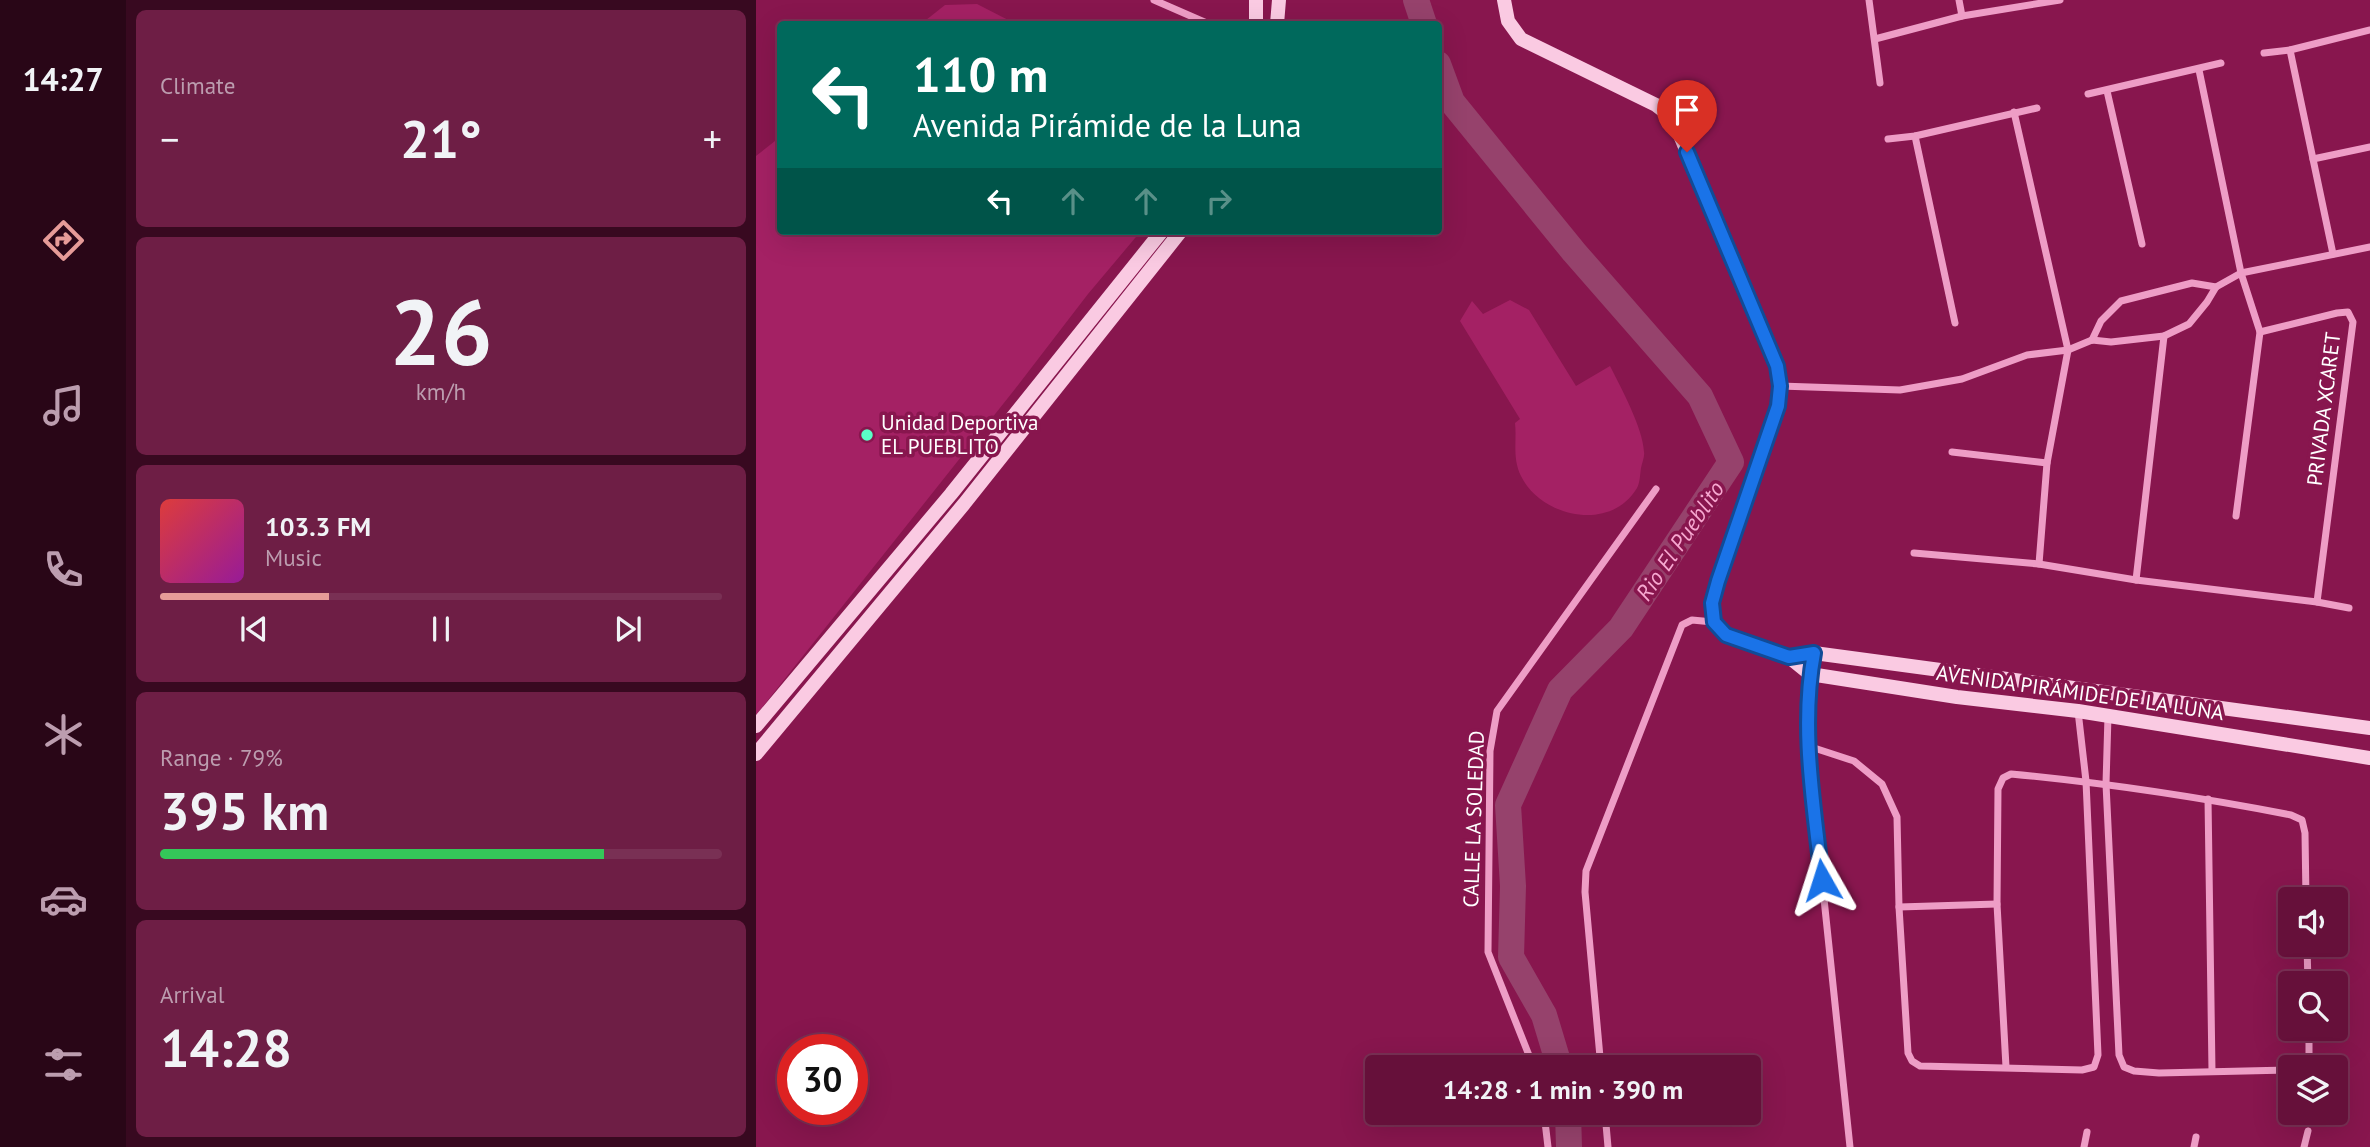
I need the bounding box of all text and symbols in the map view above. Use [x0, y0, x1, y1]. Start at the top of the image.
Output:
text: 110 m [913, 42, 1048, 106]
icon: left [798, 49, 889, 140]
text: 14:27 [22, 58, 104, 100]
text: Climate [160, 71, 235, 100]
pin [1657, 80, 1717, 152]
icon: arrive [1668, 91, 1706, 129]
text: Avenida Pirámide de la Luna [913, 104, 1302, 146]
text: 21° [400, 105, 482, 172]
text: − [160, 114, 179, 163]
text: + [703, 114, 722, 163]
icon: left [981, 182, 1019, 220]
icon: ahead [1054, 182, 1092, 220]
icon: ahead [1127, 182, 1165, 220]
icon: right [1200, 182, 1238, 220]
icon: directions [39, 216, 88, 265]
text: 26 [389, 272, 493, 390]
street label: PRIVADA XCARET [2301, 330, 2346, 487]
text: km/h [416, 377, 466, 406]
icon: music [39, 381, 88, 430]
place label: Unidad Deportiva EL PUEBLITO [881, 409, 1039, 460]
marker: Unidad Deportiva EL PUEBLITO [859, 427, 875, 443]
water label: Rio El Pueblito [1629, 475, 1730, 606]
text: 103.3 FM [265, 510, 371, 543]
text: Music [265, 543, 322, 572]
icon: phone [39, 545, 88, 594]
icon: previous [235, 610, 273, 648]
icon: pause [422, 610, 460, 648]
icon: next [609, 610, 647, 648]
street label: AVENIDA PIRÁMIDE DE LA LUNA [1935, 659, 2226, 726]
icon: climate [39, 710, 88, 759]
street label: CALLE LA SOLEDAD [1457, 730, 1490, 908]
text: Range · 79% [160, 743, 283, 772]
text: 395 km [160, 777, 329, 844]
position arrow [1785, 843, 1859, 917]
icon: car [39, 875, 88, 924]
map controls [2278, 887, 2348, 1125]
button: sound [2278, 887, 2348, 957]
button: search [2278, 971, 2348, 1041]
text: Arrival [160, 980, 224, 1009]
text: 14:28 [160, 1014, 292, 1081]
speed limit sign: 30 [777, 1034, 868, 1125]
icon: filters [39, 1040, 88, 1089]
button: layers [2278, 1055, 2348, 1125]
text: 14:28 · 1 min · 390 m [1443, 1073, 1683, 1106]

